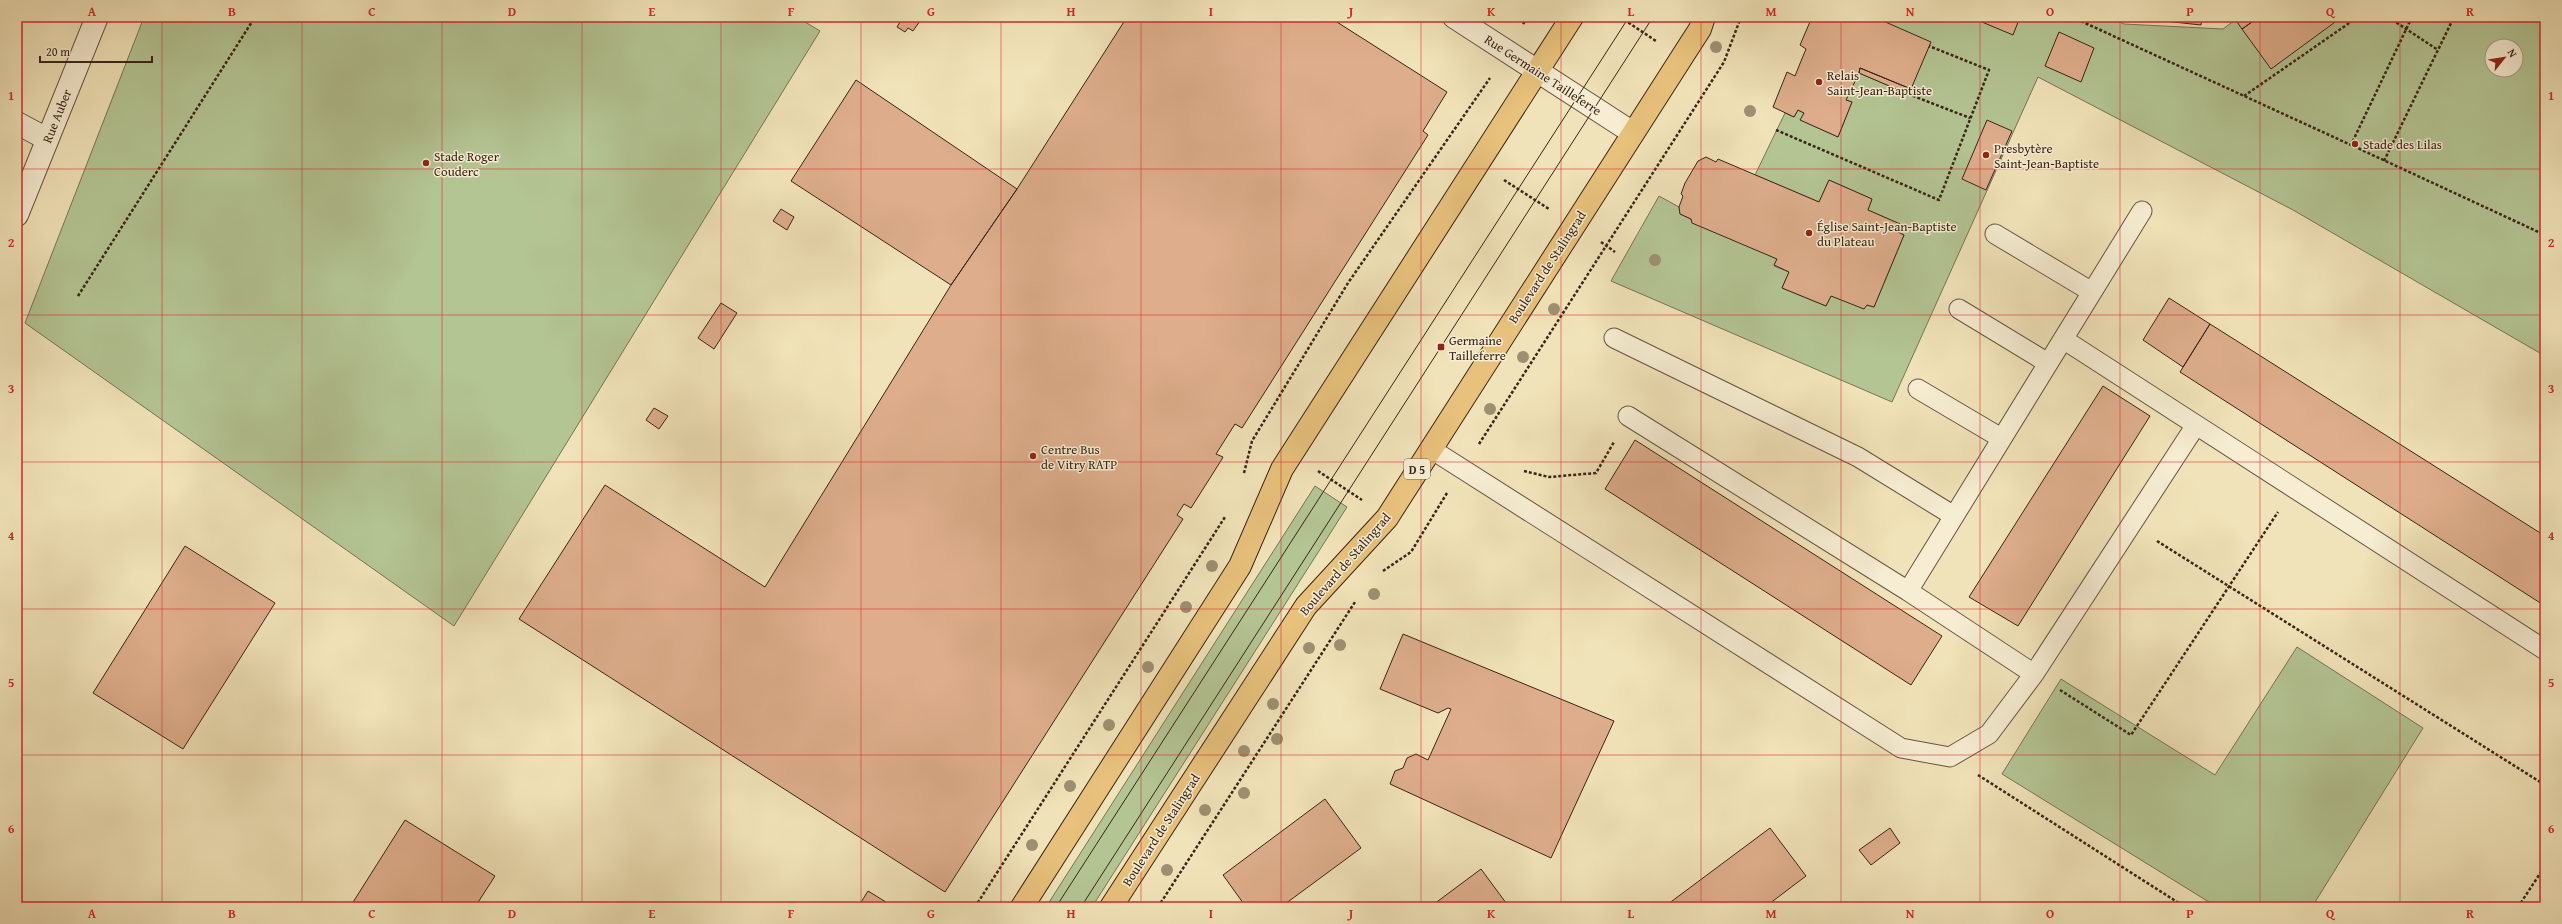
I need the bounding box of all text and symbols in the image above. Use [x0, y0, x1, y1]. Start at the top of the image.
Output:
text: A [88, 2, 97, 21]
text: B [228, 2, 236, 21]
text: C [368, 2, 376, 21]
text: D [508, 2, 516, 21]
text: E [649, 2, 656, 21]
text: F [788, 2, 795, 21]
text: G [927, 2, 935, 21]
text: H [1066, 2, 1076, 21]
text: I [1209, 2, 1213, 21]
text: J [1347, 2, 1354, 21]
text: K [1487, 2, 1496, 21]
text: L [1628, 2, 1635, 21]
text: M [1765, 2, 1777, 21]
text: N [1906, 2, 1915, 21]
text: O [2046, 2, 2054, 21]
text: P [2186, 2, 2194, 21]
text: Q [2326, 2, 2336, 21]
text: R [2466, 2, 2475, 21]
street label: Rue Germaine Tailleferre [1481, 30, 1605, 120]
scale bar [40, 38, 152, 64]
north arrow [2484, 38, 2524, 78]
text: 20 m [46, 43, 70, 60]
text: N [2504, 46, 2522, 61]
place label: Relais Saint-Jean-Baptiste [1827, 66, 1932, 100]
marker: Relais Saint-Jean-Baptiste [1814, 77, 1824, 87]
text: 1 [8, 86, 14, 105]
street label: Rue Auber [38, 86, 77, 146]
text: 1 [2548, 86, 2554, 105]
place label: Stade des Lilas [2363, 135, 2442, 154]
place label: Presbytère Saint-Jean-Baptiste [1994, 139, 2099, 173]
marker: Stade des Lilas [2350, 139, 2360, 149]
place label: Stade Roger Couderc [434, 147, 500, 181]
marker: Presbytère Saint-Jean-Baptiste [1981, 150, 1991, 160]
marker: Stade Roger Couderc [421, 158, 431, 168]
street label: Boulevard de Stalingrad [1503, 207, 1591, 327]
place label: Église Saint-Jean-Baptiste du Plateau [1817, 217, 1957, 251]
marker: Église Saint-Jean-Baptiste du Plateau [1804, 228, 1814, 238]
text: 2 [8, 233, 15, 252]
text: 2 [2548, 233, 2555, 252]
place label: Germaine Tailleferre [1449, 331, 1506, 365]
marker: Germaine Tailleferre [1436, 342, 1446, 352]
text: 3 [8, 379, 14, 398]
text: 3 [2548, 379, 2554, 398]
place label: Centre Bus de Vitry RATP [1041, 440, 1117, 474]
marker: Centre Bus de Vitry RATP [1028, 451, 1038, 461]
road number: D 5 [1404, 459, 1430, 479]
street label: Boulevard de Stalingrad [1295, 508, 1395, 619]
text: 4 [8, 526, 15, 545]
text: 4 [2548, 526, 2555, 545]
text: 5 [8, 673, 15, 692]
text: 5 [2548, 673, 2555, 692]
street label: Boulevard de Stalingrad [1117, 770, 1205, 890]
text: 6 [8, 819, 15, 838]
text: 6 [2548, 819, 2555, 838]
text: A [88, 904, 97, 923]
text: B [228, 904, 236, 923]
text: C [368, 904, 376, 923]
text: D [508, 904, 516, 923]
text: E [649, 904, 656, 923]
text: F [788, 904, 795, 923]
text: G [927, 904, 935, 923]
text: H [1066, 904, 1076, 923]
text: I [1209, 904, 1213, 923]
text: J [1347, 904, 1354, 923]
text: K [1487, 904, 1496, 923]
text: L [1628, 904, 1635, 923]
text: M [1765, 904, 1777, 923]
text: N [1906, 904, 1915, 923]
text: O [2046, 904, 2054, 923]
text: P [2186, 904, 2194, 923]
text: Q [2326, 904, 2336, 923]
text: R [2466, 904, 2475, 923]

